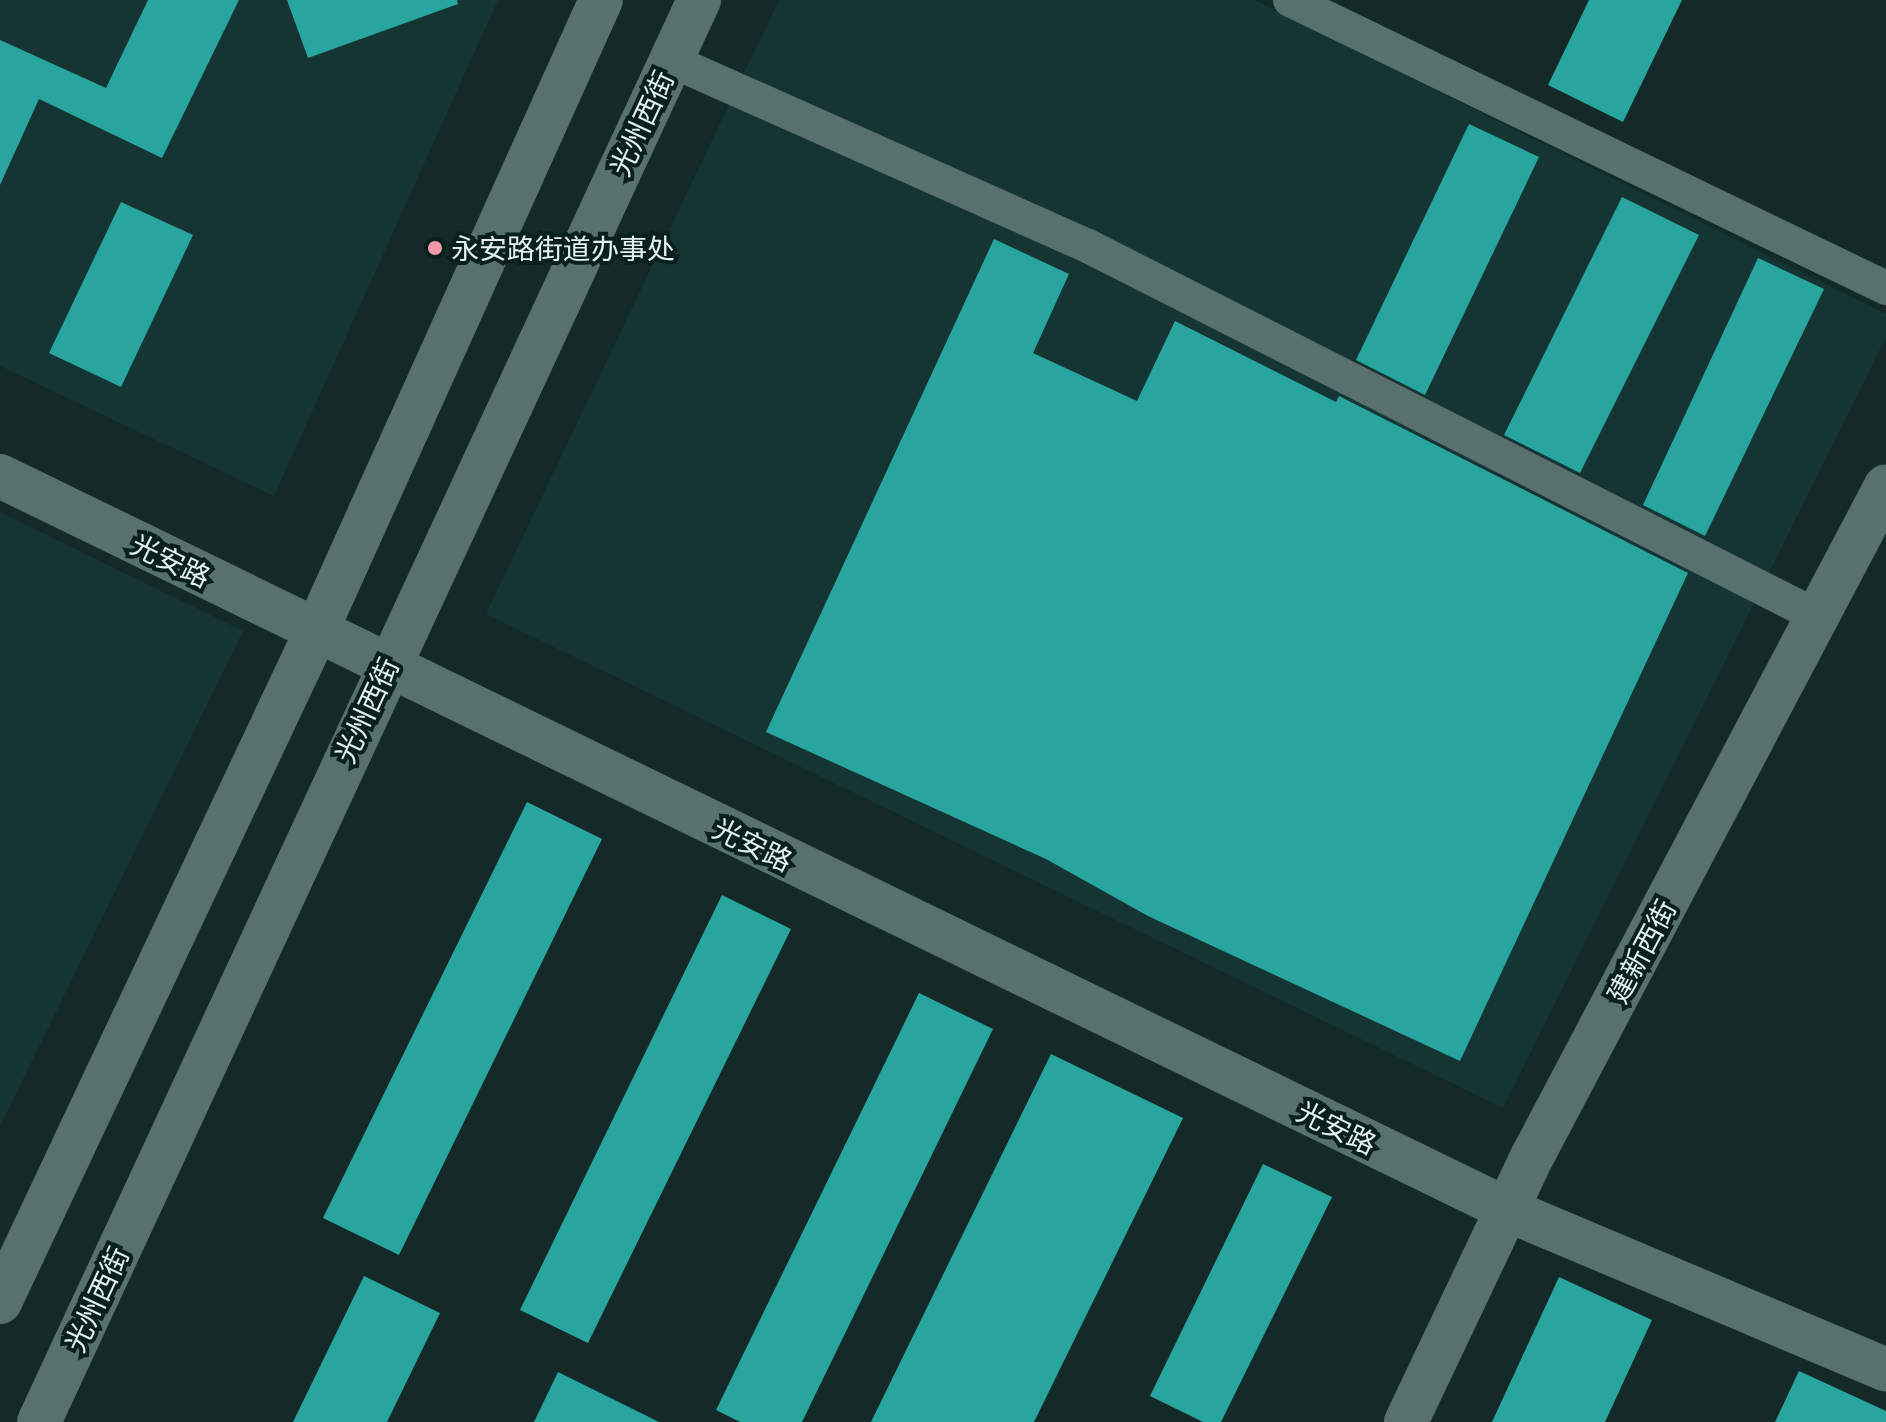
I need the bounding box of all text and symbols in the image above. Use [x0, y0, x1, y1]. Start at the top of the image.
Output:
street label: 光州西街 [602, 65, 680, 181]
place label: 永安路街道办事处 [451, 231, 675, 265]
marker: 永安路街道办事处 [426, 239, 444, 257]
street label: 光安路 [126, 526, 216, 594]
street label: 光州西街 [327, 652, 405, 768]
street label: 光安路 [708, 810, 798, 878]
street label: 建新西街 [1600, 894, 1682, 1008]
street label: 光安路 [1292, 1093, 1382, 1161]
street label: 光州西街 [57, 1241, 135, 1357]

